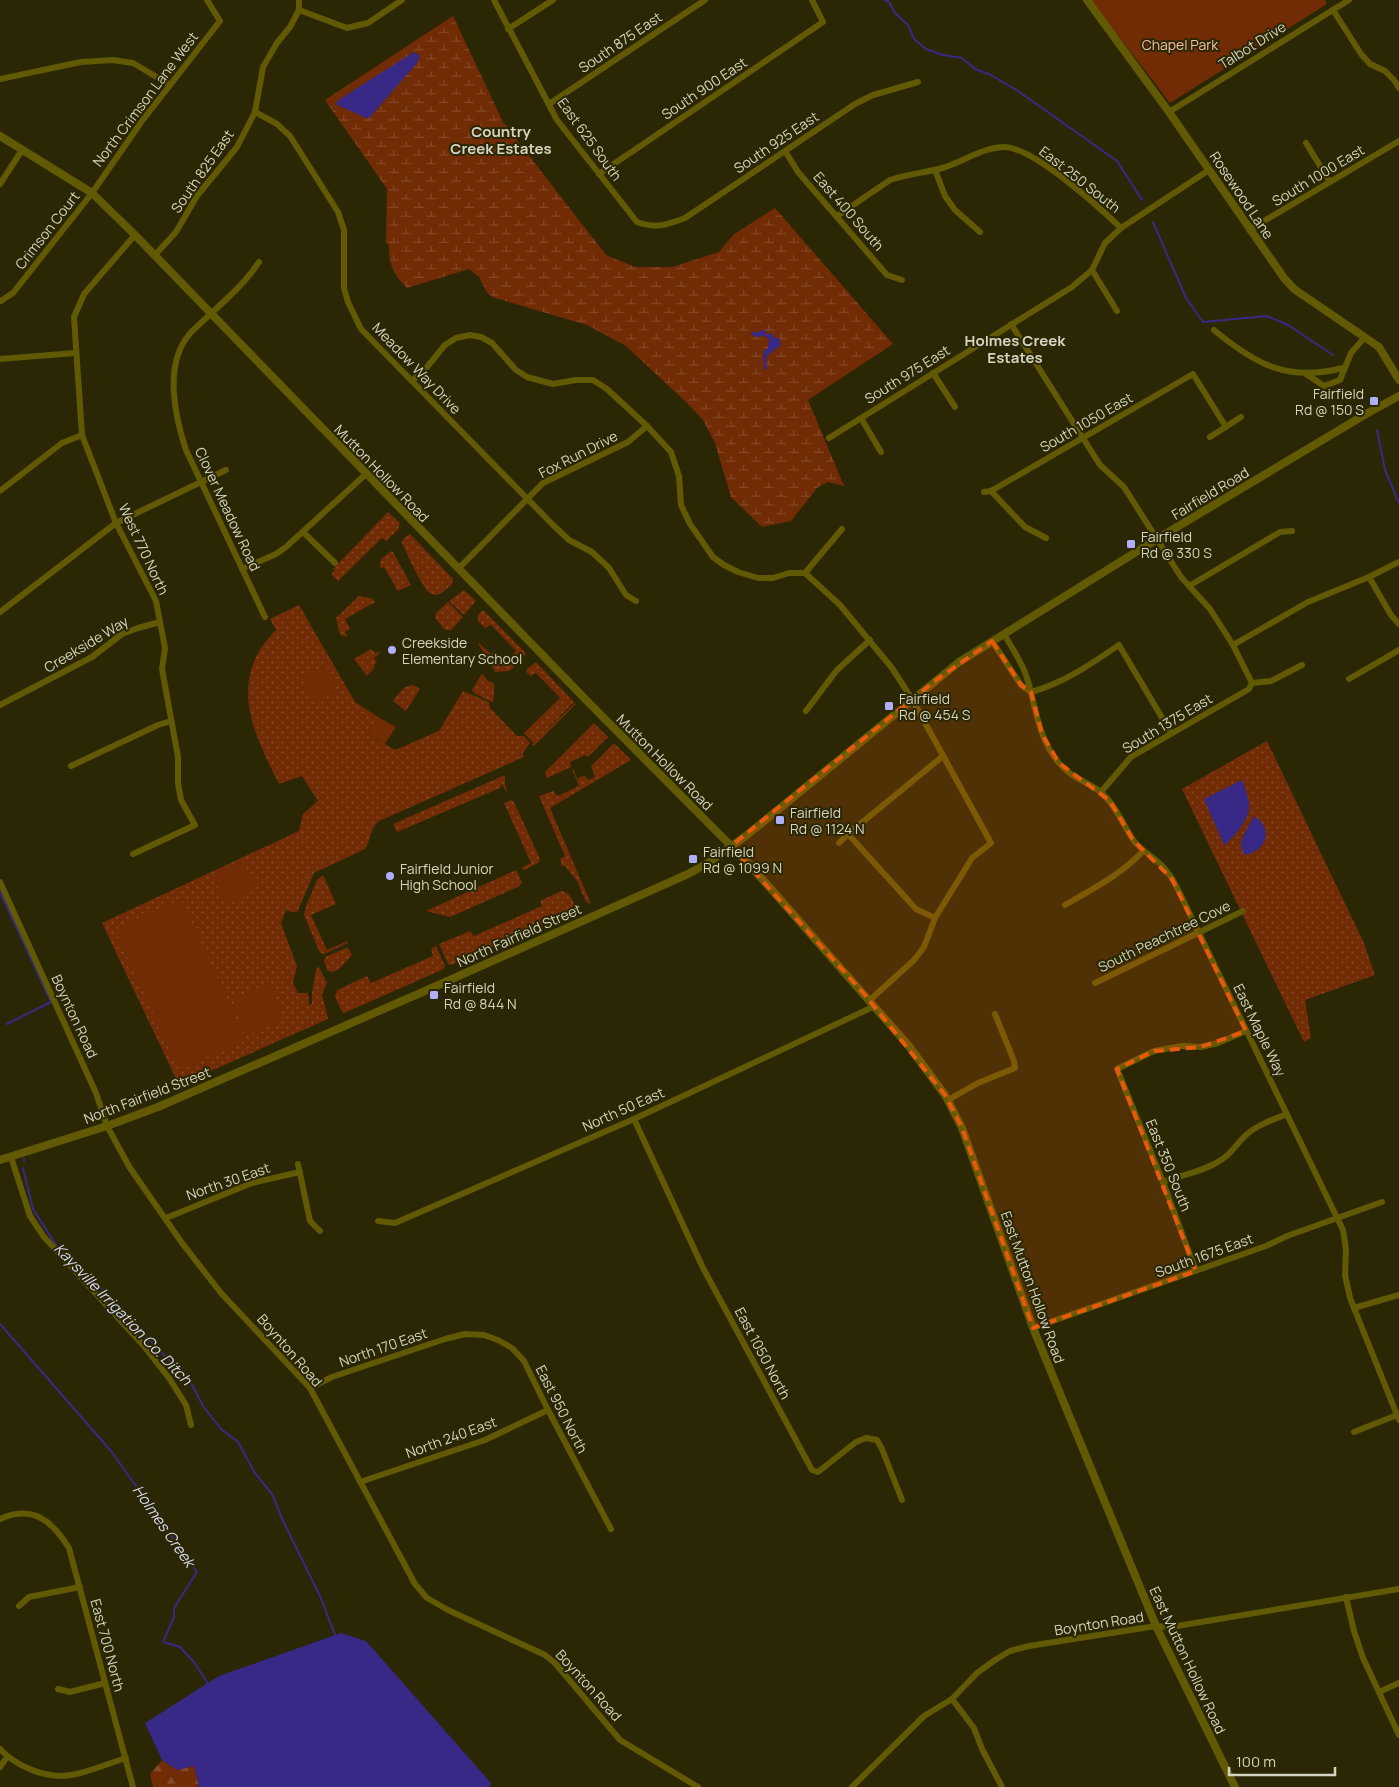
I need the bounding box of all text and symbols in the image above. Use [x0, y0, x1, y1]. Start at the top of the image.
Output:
street label: South 875 East [575, 7, 666, 77]
street label: Talbot Drive [1215, 17, 1289, 73]
street label: North Crimson Lane West [88, 27, 202, 170]
park label: Chapel Park [1142, 35, 1219, 54]
street label: South 900 East [658, 52, 751, 124]
street label: East 625 South [553, 94, 627, 184]
street label: South 925 East [730, 106, 822, 177]
district label: Country Creek Estates [450, 121, 552, 159]
street label: South 825 East [166, 125, 238, 216]
street label: South 1000 East [1268, 140, 1368, 210]
street label: East 250 South [1036, 141, 1124, 217]
street label: Rosewood Lane [1206, 147, 1278, 243]
street label: East 400 South [809, 167, 889, 255]
street label: Crimson Court [11, 187, 84, 273]
street label: Meadow Way Drive [368, 318, 466, 418]
district label: Holmes Creek Estates [965, 330, 1066, 368]
street label: South 975 East [861, 340, 954, 408]
place label: Fairfield Rd @ 150 S [1295, 384, 1364, 419]
street label: South 1050 East [1036, 388, 1136, 456]
marker: Fairfield Rd @ 150 S [1368, 395, 1380, 407]
street label: Mutton Hollow Road [330, 420, 434, 526]
street label: Fox Run Drive [535, 426, 621, 482]
street label: Clover Meadow Road [191, 444, 265, 574]
street label: Fairfield Road [1168, 462, 1252, 524]
street label: West 770 North [115, 500, 173, 598]
place label: Fairfield Rd @ 330 S [1141, 527, 1212, 562]
marker: Fairfield Rd @ 330 S [1125, 538, 1137, 550]
street label: Creekside Way [40, 611, 132, 677]
place label: Creekside Elementary School [402, 633, 522, 668]
marker: Creekside Elementary School [386, 644, 398, 656]
street label: South 1375 East [1118, 688, 1216, 757]
place label: Fairfield Rd @ 454 S [899, 689, 971, 724]
marker: Fairfield Rd @ 454 S [883, 700, 895, 712]
street label: Mutton Hollow Road [613, 710, 717, 814]
place label: Fairfield Rd @ 1124 N [790, 803, 865, 838]
marker: Fairfield Rd @ 1124 N [774, 814, 786, 826]
place label: Fairfield Rd @ 1099 N [703, 842, 782, 877]
marker: Fairfield Rd @ 1099 N [687, 853, 699, 865]
place label: Fairfield Junior High School [400, 859, 494, 894]
marker: Fairfield Junior High School [384, 870, 396, 882]
street label: South Peachtree Cove [1095, 896, 1233, 976]
street label: North Fairfield Street [454, 899, 585, 971]
street label: Boynton Road [47, 971, 103, 1061]
place label: Fairfield Rd @ 844 N [444, 978, 517, 1013]
street label: East Maple Way [1229, 981, 1291, 1080]
marker: Fairfield Rd @ 844 N [428, 989, 440, 1001]
street label: North Fairfield Street [81, 1062, 214, 1128]
street label: North 50 East [579, 1082, 667, 1136]
street label: East 350 South [1142, 1116, 1196, 1214]
street label: North 30 East [184, 1158, 273, 1204]
street label: East Mutton Hollow Road [997, 1208, 1069, 1366]
street label: South 1675 East [1152, 1228, 1256, 1281]
water label: Kaysville Irrigation Co. Ditch [49, 1238, 197, 1390]
street label: East 1050 North [731, 1304, 795, 1402]
street label: Boynton Road [253, 1310, 327, 1390]
street label: North 170 East [336, 1323, 430, 1371]
street label: East 950 North [532, 1362, 592, 1456]
street label: North 240 East [403, 1412, 500, 1462]
water label: Holmes Creek [128, 1481, 202, 1573]
street label: East Mutton Hollow Road [1145, 1583, 1231, 1737]
street label: East 700 North [86, 1597, 130, 1693]
street label: Boynton Road [1053, 1607, 1145, 1639]
street label: Boynton Road [552, 1645, 626, 1725]
scale bar [1229, 1744, 1335, 1776]
text: 100 m [1236, 1751, 1276, 1772]

